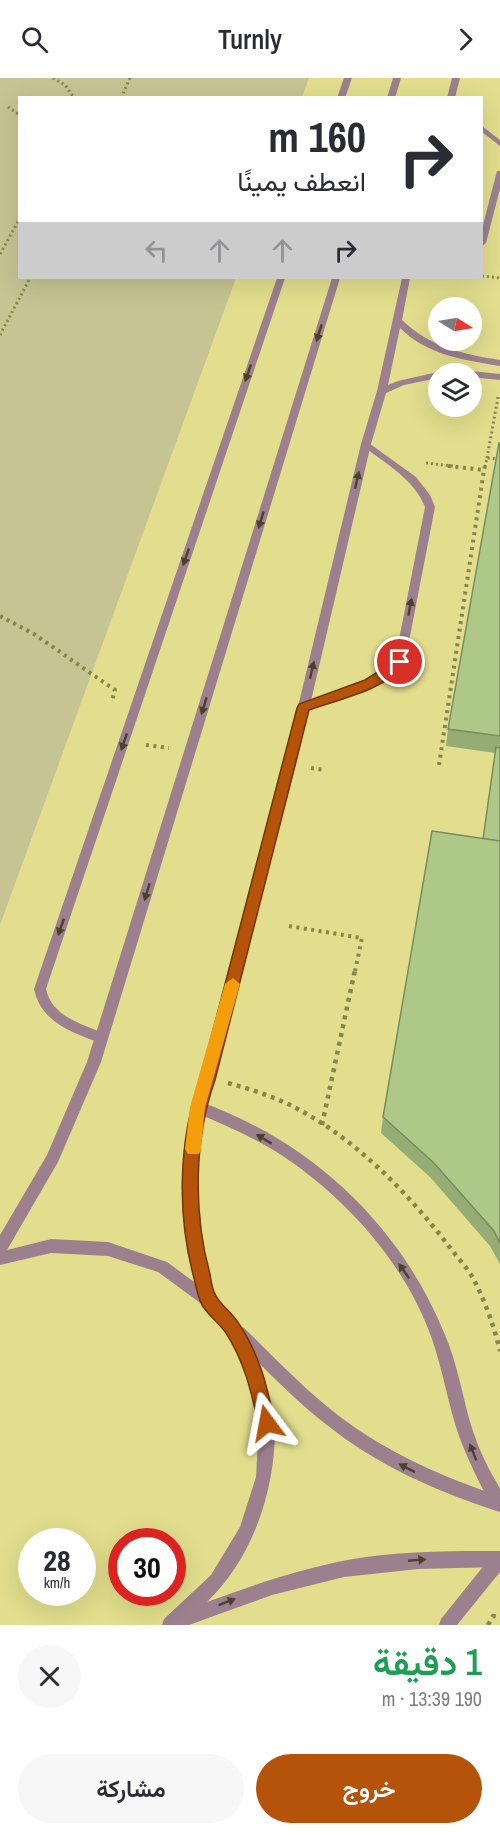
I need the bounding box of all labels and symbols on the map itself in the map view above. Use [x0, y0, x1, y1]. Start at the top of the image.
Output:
north arrow [428, 297, 482, 351]
one-way arrow [314, 324, 323, 342]
one-way arrow [243, 364, 253, 382]
one-way arrow [352, 471, 362, 490]
one-way arrow [256, 511, 266, 529]
one-way arrow [181, 549, 190, 567]
one-way arrow [406, 598, 415, 617]
pin [374, 636, 425, 687]
one-way arrow [307, 661, 317, 679]
one-way arrow [199, 697, 208, 715]
one-way arrow [118, 733, 128, 751]
one-way arrow [142, 884, 151, 902]
one-way arrow [56, 918, 66, 936]
one-way arrow [256, 1133, 272, 1144]
one-way arrow [398, 1263, 410, 1279]
position arrow [235, 1391, 299, 1455]
one-way arrow [468, 1443, 478, 1461]
one-way arrow [398, 1463, 415, 1472]
speed limit sign: 30 [108, 1528, 186, 1606]
one-way arrow [408, 1555, 427, 1565]
one-way arrow [219, 1597, 237, 1607]

